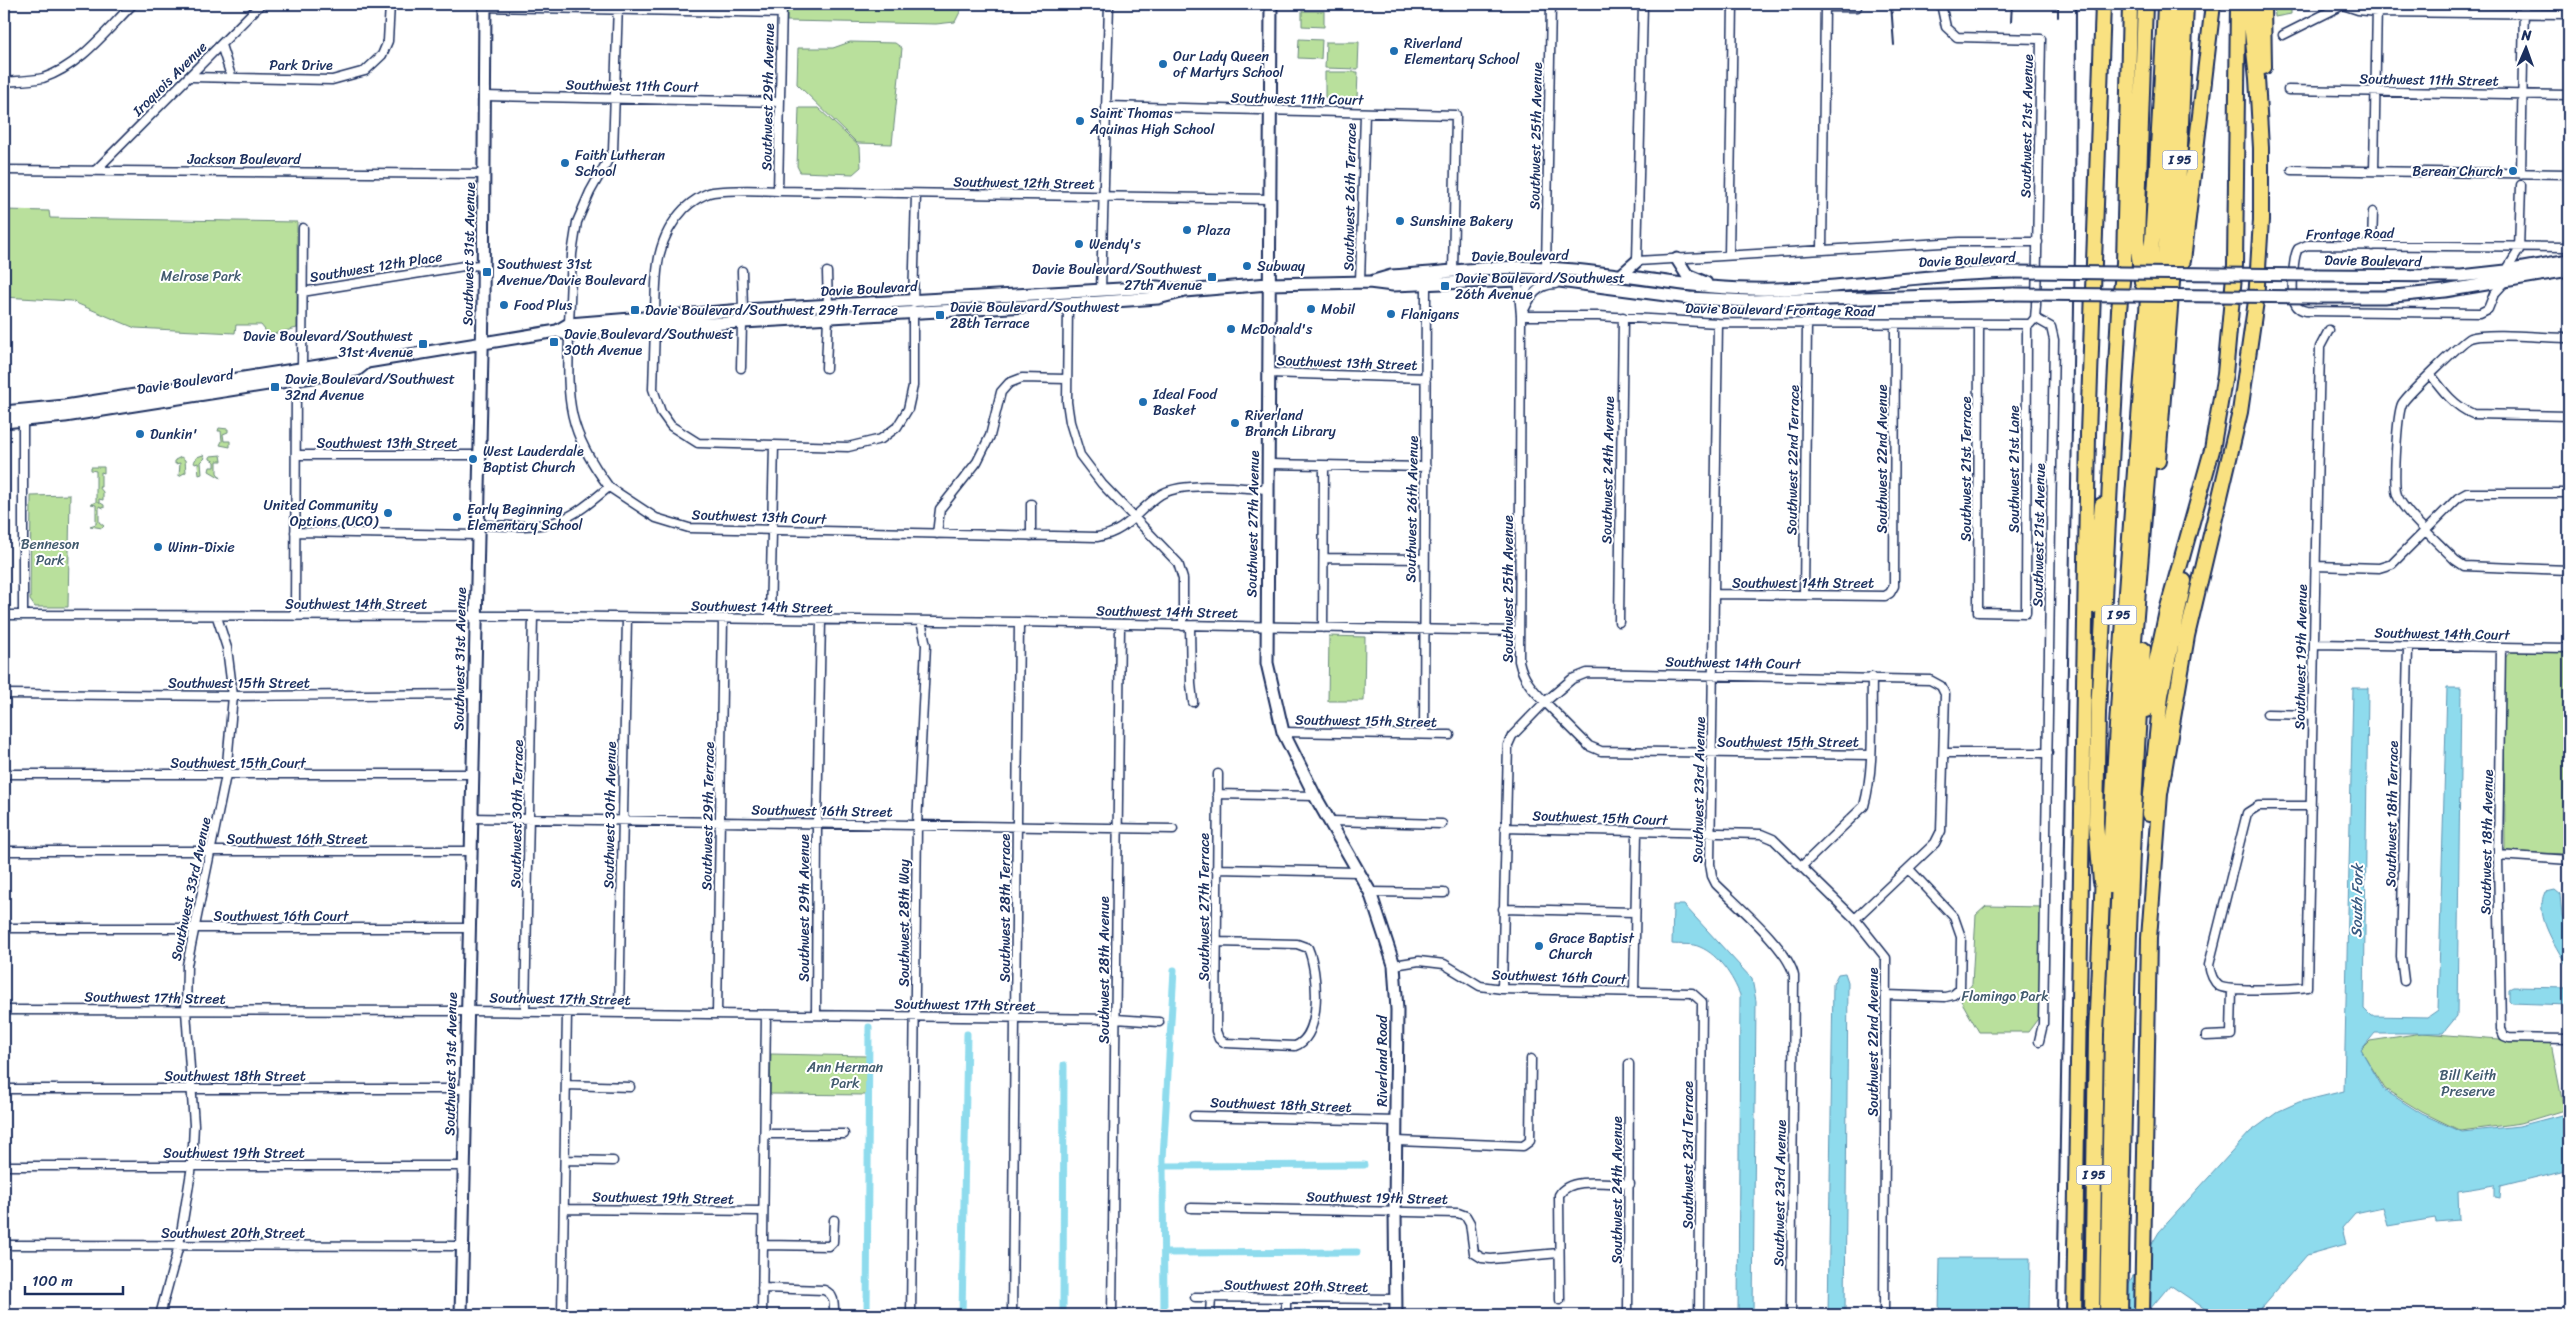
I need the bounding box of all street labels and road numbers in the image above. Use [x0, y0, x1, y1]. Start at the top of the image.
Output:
street label: Southwest 29th Avenue [754, 23, 782, 171]
street label: Iroquois Avenue [126, 36, 213, 123]
street label: Park Drive [269, 53, 333, 78]
street label: Southwest 21st Avenue [2013, 54, 2041, 198]
street label: Southwest 25th Avenue [1522, 62, 1550, 210]
street label: Southwest 11th Street [2359, 66, 2499, 94]
street label: Southwest 11th Court [565, 72, 700, 100]
street label: Southwest 11th Court [1230, 85, 1365, 113]
street label: Southwest 26th Terrace [1336, 122, 1364, 271]
street label: Jackson Boulevard [186, 147, 302, 172]
road number: I 95 [2162, 150, 2198, 170]
street label: Southwest 12th Street [953, 169, 1095, 197]
street label: Southwest 31st Avenue [455, 182, 483, 326]
street label: Frontage Road [2306, 221, 2396, 247]
street label: Davie Boulevard [1471, 243, 1570, 269]
street label: Southwest 12th Place [308, 244, 444, 290]
street label: Davie Boulevard [1918, 245, 2018, 275]
street label: Davie Boulevard [2324, 248, 2423, 274]
street label: Davie Boulevard [820, 274, 920, 304]
street label: Davie Boulevard Frontage Road [1685, 296, 1877, 324]
street label: Southwest 13th Street [1276, 348, 1418, 378]
street label: Davie Boulevard [135, 362, 237, 402]
street label: Southwest 22nd Terrace [1779, 384, 1807, 535]
street label: Southwest 22nd Avenue [1870, 384, 1895, 534]
street label: Southwest 24th Avenue [1594, 396, 1622, 544]
street label: Southwest 21st Terrace [1954, 396, 1979, 542]
street label: Southwest 21st Lane [2002, 405, 2027, 533]
street label: Southwest 13th Street [317, 431, 457, 456]
street label: Southwest 26th Avenue [1398, 435, 1426, 583]
street label: Southwest 27th Avenue [1239, 450, 1267, 598]
street label: Southwest 21st Avenue [2025, 463, 2053, 607]
street label: Southwest 13th Court [691, 502, 828, 532]
street label: Southwest 25th Avenue [1496, 515, 1521, 663]
street label: Southwest 14th Street [1732, 571, 1874, 596]
street label: Southwest 19th Avenue [2287, 584, 2315, 730]
street label: Southwest 31st Avenue [446, 587, 474, 731]
street label: Southwest 14th Street [285, 592, 427, 617]
street label: Southwest 14th Street [691, 593, 833, 621]
street label: Southwest 14th Street [1096, 598, 1238, 626]
road number: I 95 [2102, 606, 2136, 624]
street label: Southwest 14th Court [2374, 620, 2511, 648]
street label: Southwest 14th Court [1665, 649, 1802, 677]
street label: Southwest 15th Street [168, 671, 310, 696]
street label: Southwest 15th Street [1295, 707, 1437, 735]
street label: Southwest 23rd Avenue [1685, 716, 1713, 864]
street label: Southwest 15th Street [1717, 730, 1859, 755]
street label: Southwest 30th Terrace [503, 739, 531, 889]
street label: Southwest 18th Terrace [2378, 740, 2406, 887]
street label: Southwest 30th Avenue [596, 741, 624, 889]
street label: Southwest 29th Terrace [694, 741, 722, 891]
street label: Southwest 15th Court [170, 751, 307, 776]
street label: Southwest 18th Avenue [2473, 769, 2501, 915]
street label: Southwest 16th Street [751, 797, 893, 825]
street label: Southwest 15th Court [1532, 803, 1669, 833]
street label: Southwest 33rd Avenue [164, 815, 218, 963]
street label: Southwest 16th Street [226, 827, 368, 852]
street label: Southwest 28th Terrace [993, 833, 1018, 982]
street label: Southwest 27th Terrace [1192, 833, 1217, 981]
street label: Southwest 29th Avenue [792, 834, 817, 982]
street label: Southwest 28th Way [892, 858, 917, 987]
street label: Southwest 28th Avenue [1092, 896, 1117, 1044]
street label: Southwest 16th Court [214, 904, 350, 929]
street label: Southwest 16th Court [1491, 962, 1628, 992]
street label: Southwest 22nd Avenue [1861, 967, 1886, 1117]
street label: Southwest 17th Street [84, 984, 226, 1012]
street label: Southwest 17th Street [489, 985, 631, 1013]
street label: Southwest 17th Street [894, 991, 1036, 1019]
street label: Southwest 31st Avenue [437, 992, 465, 1136]
street label: Riverland Road [1370, 1014, 1395, 1107]
street label: Southwest 18th Street [164, 1064, 306, 1089]
street label: Southwest 23rd Terrace [1676, 1081, 1701, 1229]
street label: Southwest 18th Street [1210, 1090, 1352, 1120]
street label: Southwest 24th Avenue [1605, 1116, 1630, 1264]
street label: Southwest 23rd Avenue [1766, 1119, 1794, 1267]
street label: Southwest 19th Street [163, 1141, 305, 1166]
road number: I 95 [2076, 1166, 2112, 1184]
street label: Southwest 19th Street [592, 1184, 734, 1212]
street label: Southwest 19th Street [1306, 1184, 1448, 1212]
street label: Southwest 20th Street [161, 1221, 305, 1246]
street label: Southwest 20th Street [1224, 1272, 1368, 1300]

